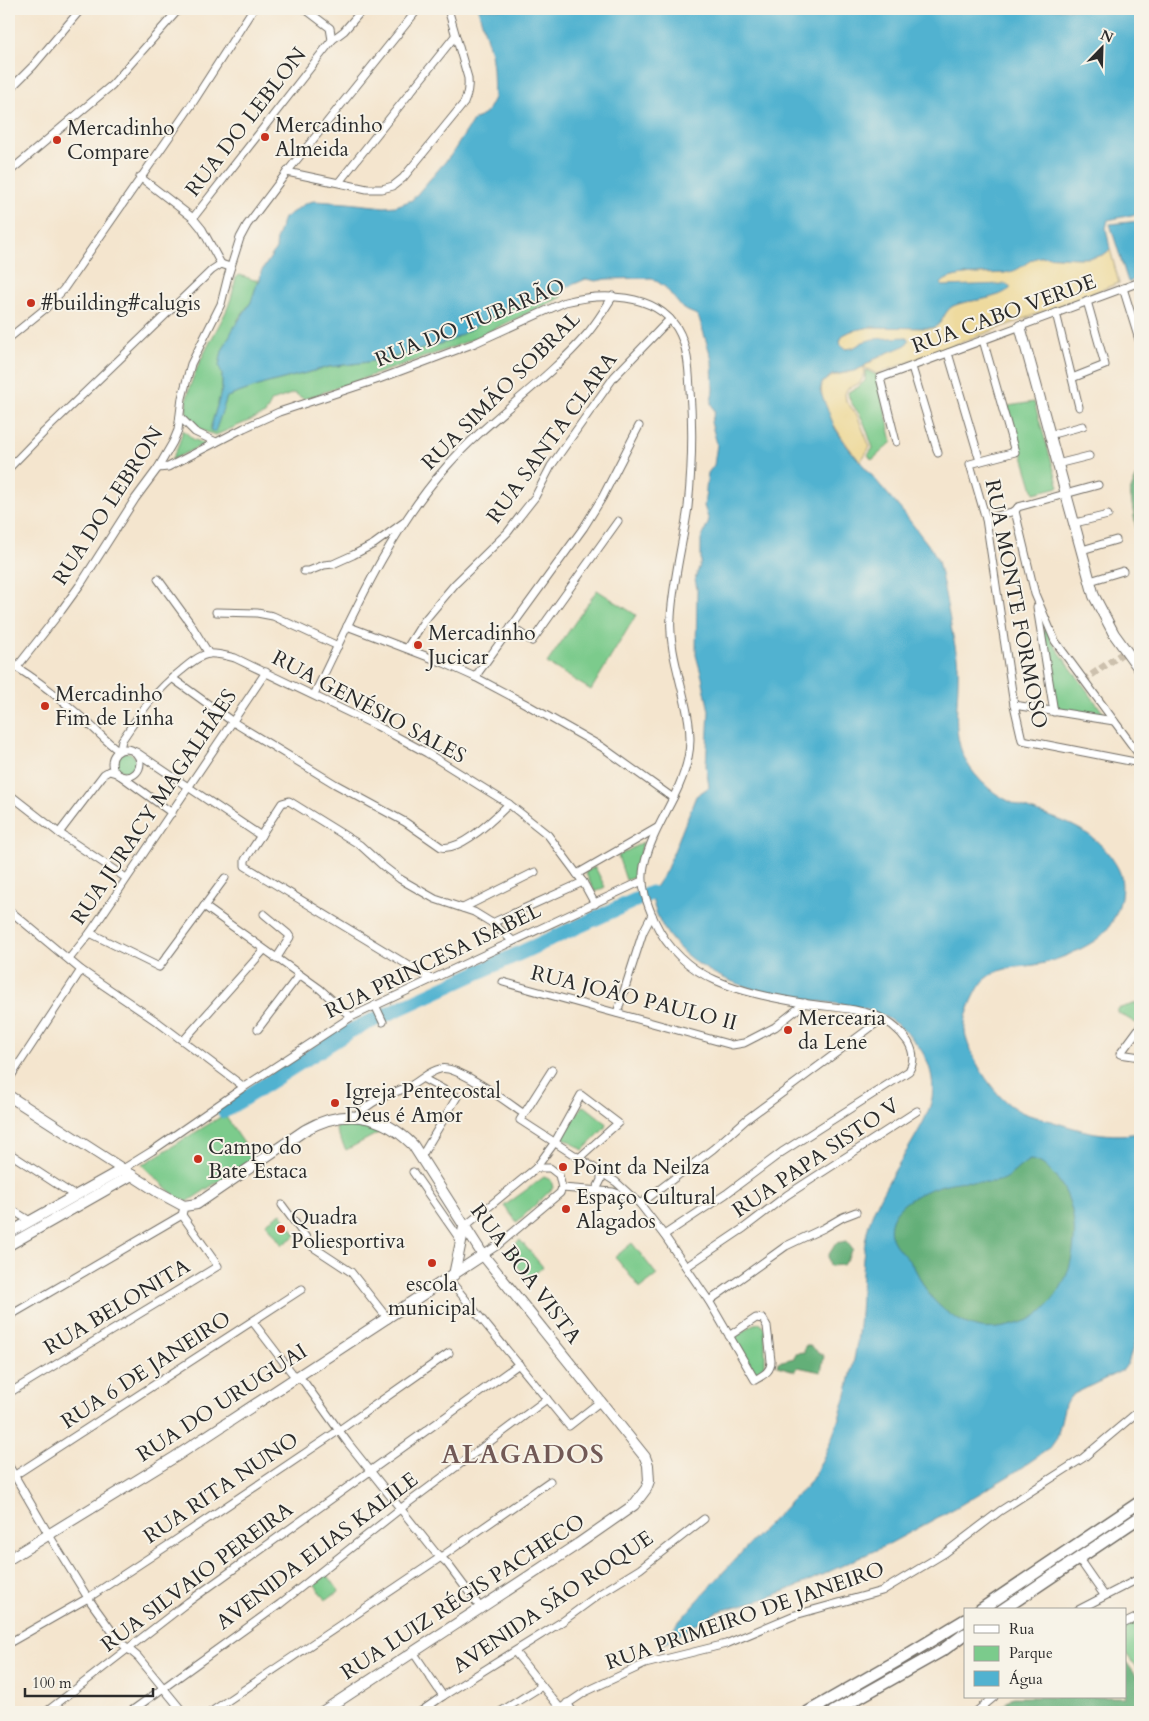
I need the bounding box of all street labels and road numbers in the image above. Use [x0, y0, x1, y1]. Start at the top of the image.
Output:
street label: RUA DO LEBLON [179, 41, 313, 203]
street label: RUA CABO VERDE [908, 267, 1100, 361]
street label: RUA DO TUBARÃO [370, 271, 569, 374]
street label: RUA SIMÃO SOBRAL [415, 304, 587, 477]
street label: RUA SANTA CLARA [480, 347, 624, 529]
street label: RUA DO LEBRON [46, 421, 170, 591]
street label: RUA MONTE FORMOSO [978, 477, 1054, 731]
street label: RUA GENÉSIO SALES [267, 644, 471, 770]
street label: RUA JURACY MAGALHÃES [63, 683, 244, 930]
street label: RUA PRINCESA ISABEL [320, 896, 546, 1026]
street label: RUA JOÃO PAULO II [528, 957, 740, 1038]
street label: RUA PAPA SISTO V [727, 1091, 906, 1225]
street label: RUA BOA VISTA [464, 1198, 588, 1350]
street label: RUA BELONITA [38, 1252, 196, 1362]
street label: RUA 6 DE JANEIRO [55, 1304, 237, 1436]
street label: RUA DO URUGUAI [131, 1337, 313, 1469]
street label: RUA RITA NUNO [138, 1425, 304, 1551]
street label: AVENIDA ELIAS KALILE [210, 1465, 424, 1637]
street label: RUA SILVAIO PEREIRA [95, 1495, 299, 1659]
street label: RUA LUIZ RÉGIS PACHECO [335, 1507, 591, 1687]
street label: AVENIDA SÃO ROQUE [446, 1523, 659, 1680]
street label: RUA PRIMEIRO DE JANEIRO [602, 1555, 888, 1677]

